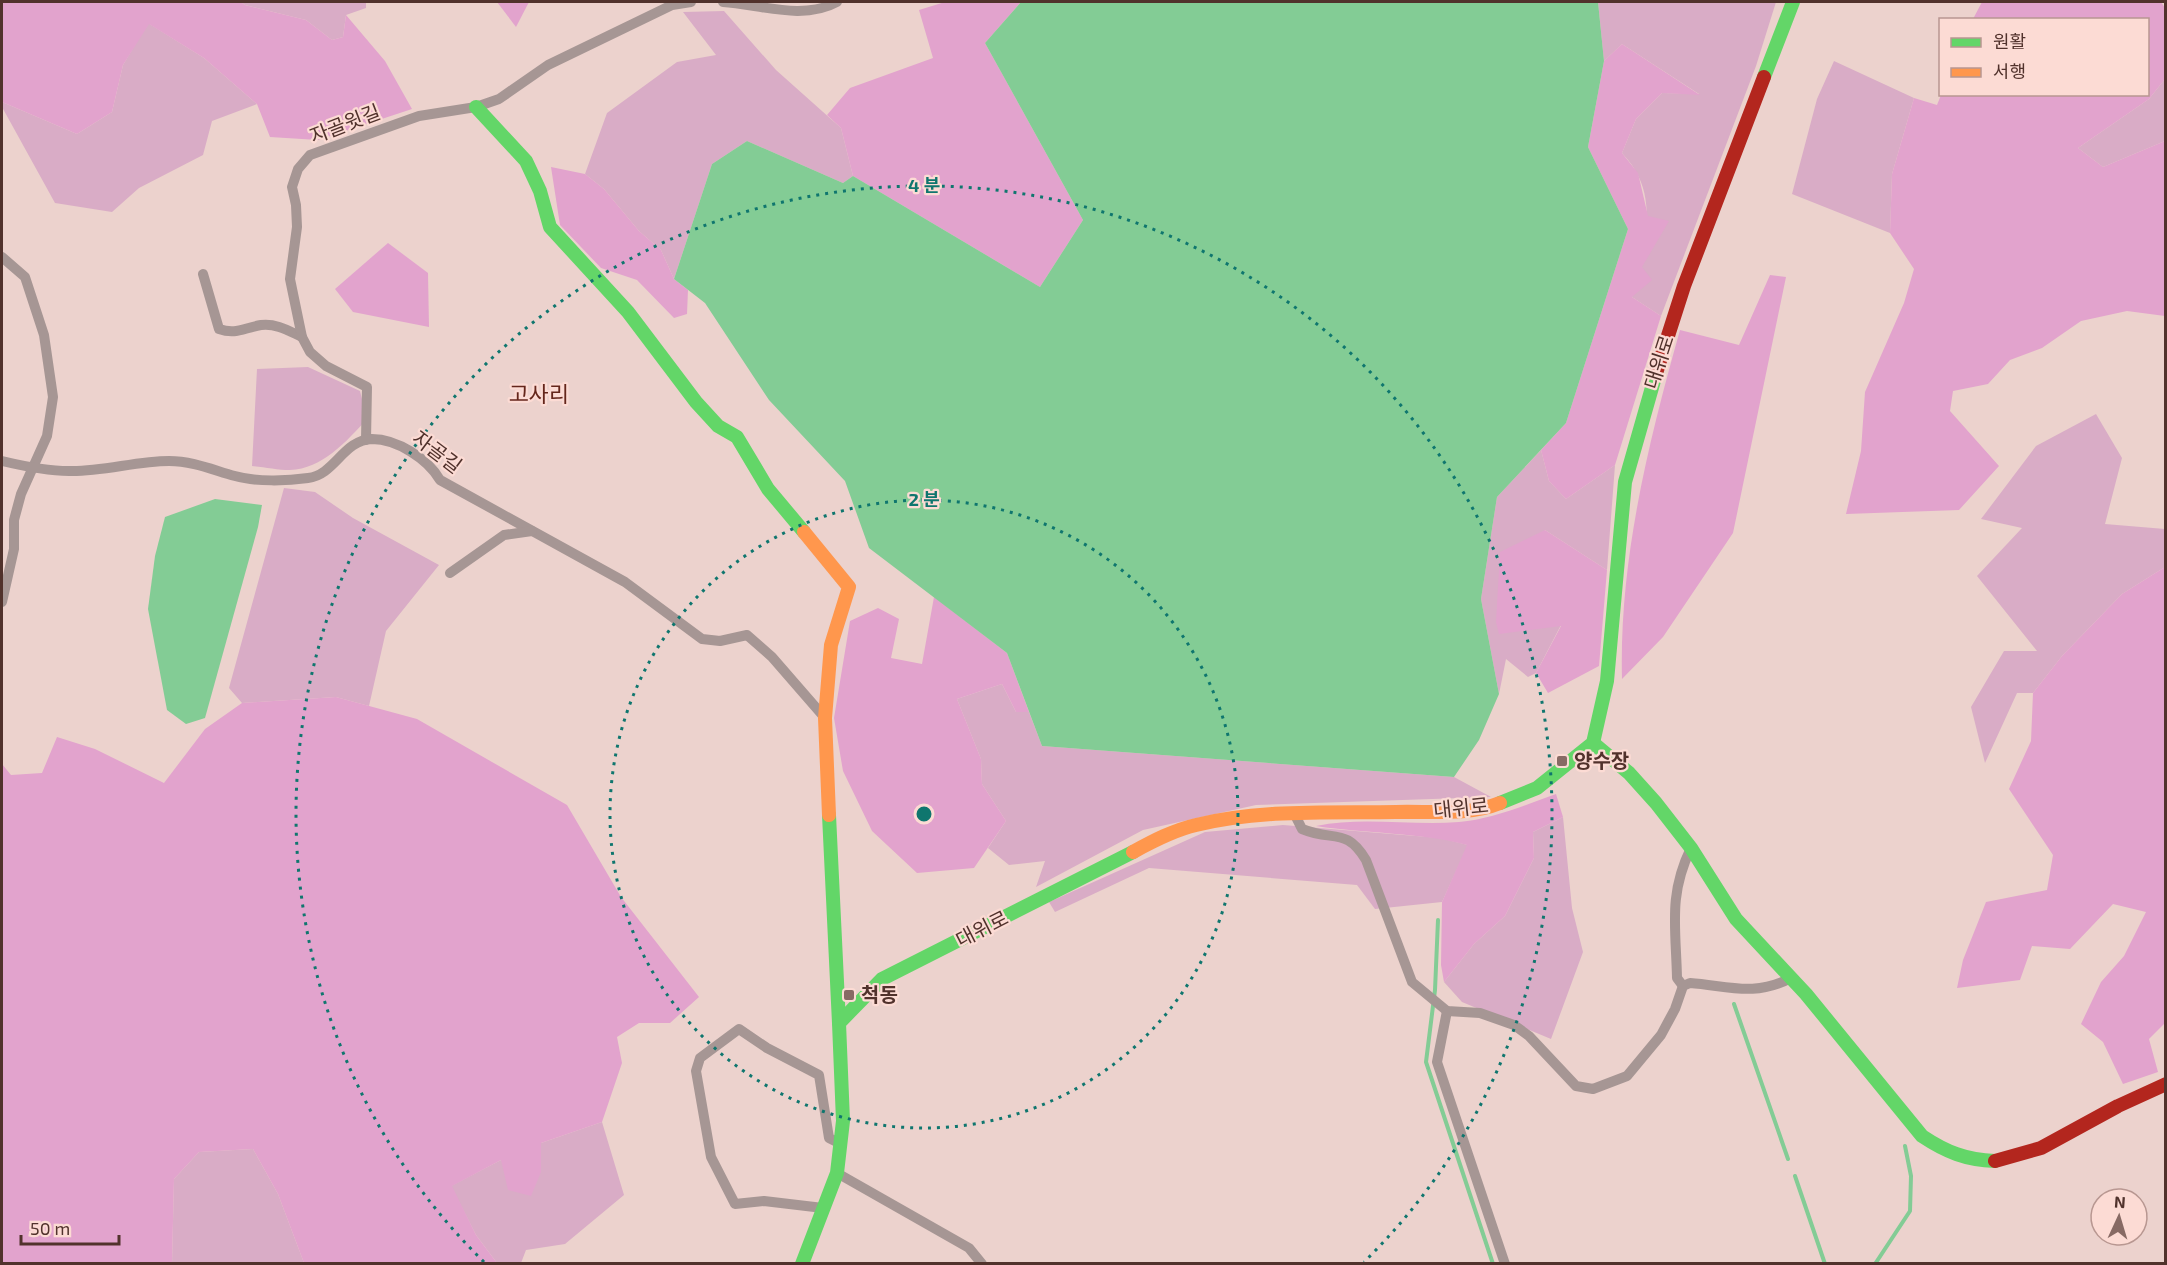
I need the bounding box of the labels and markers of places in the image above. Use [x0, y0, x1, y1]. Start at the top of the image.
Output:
place label: 양수장 [1574, 748, 1629, 772]
marker: 양수장 [1555, 754, 1569, 768]
centre of rings [914, 804, 934, 824]
place label: 척동 [861, 982, 898, 1006]
marker: 척동 [842, 988, 856, 1002]

